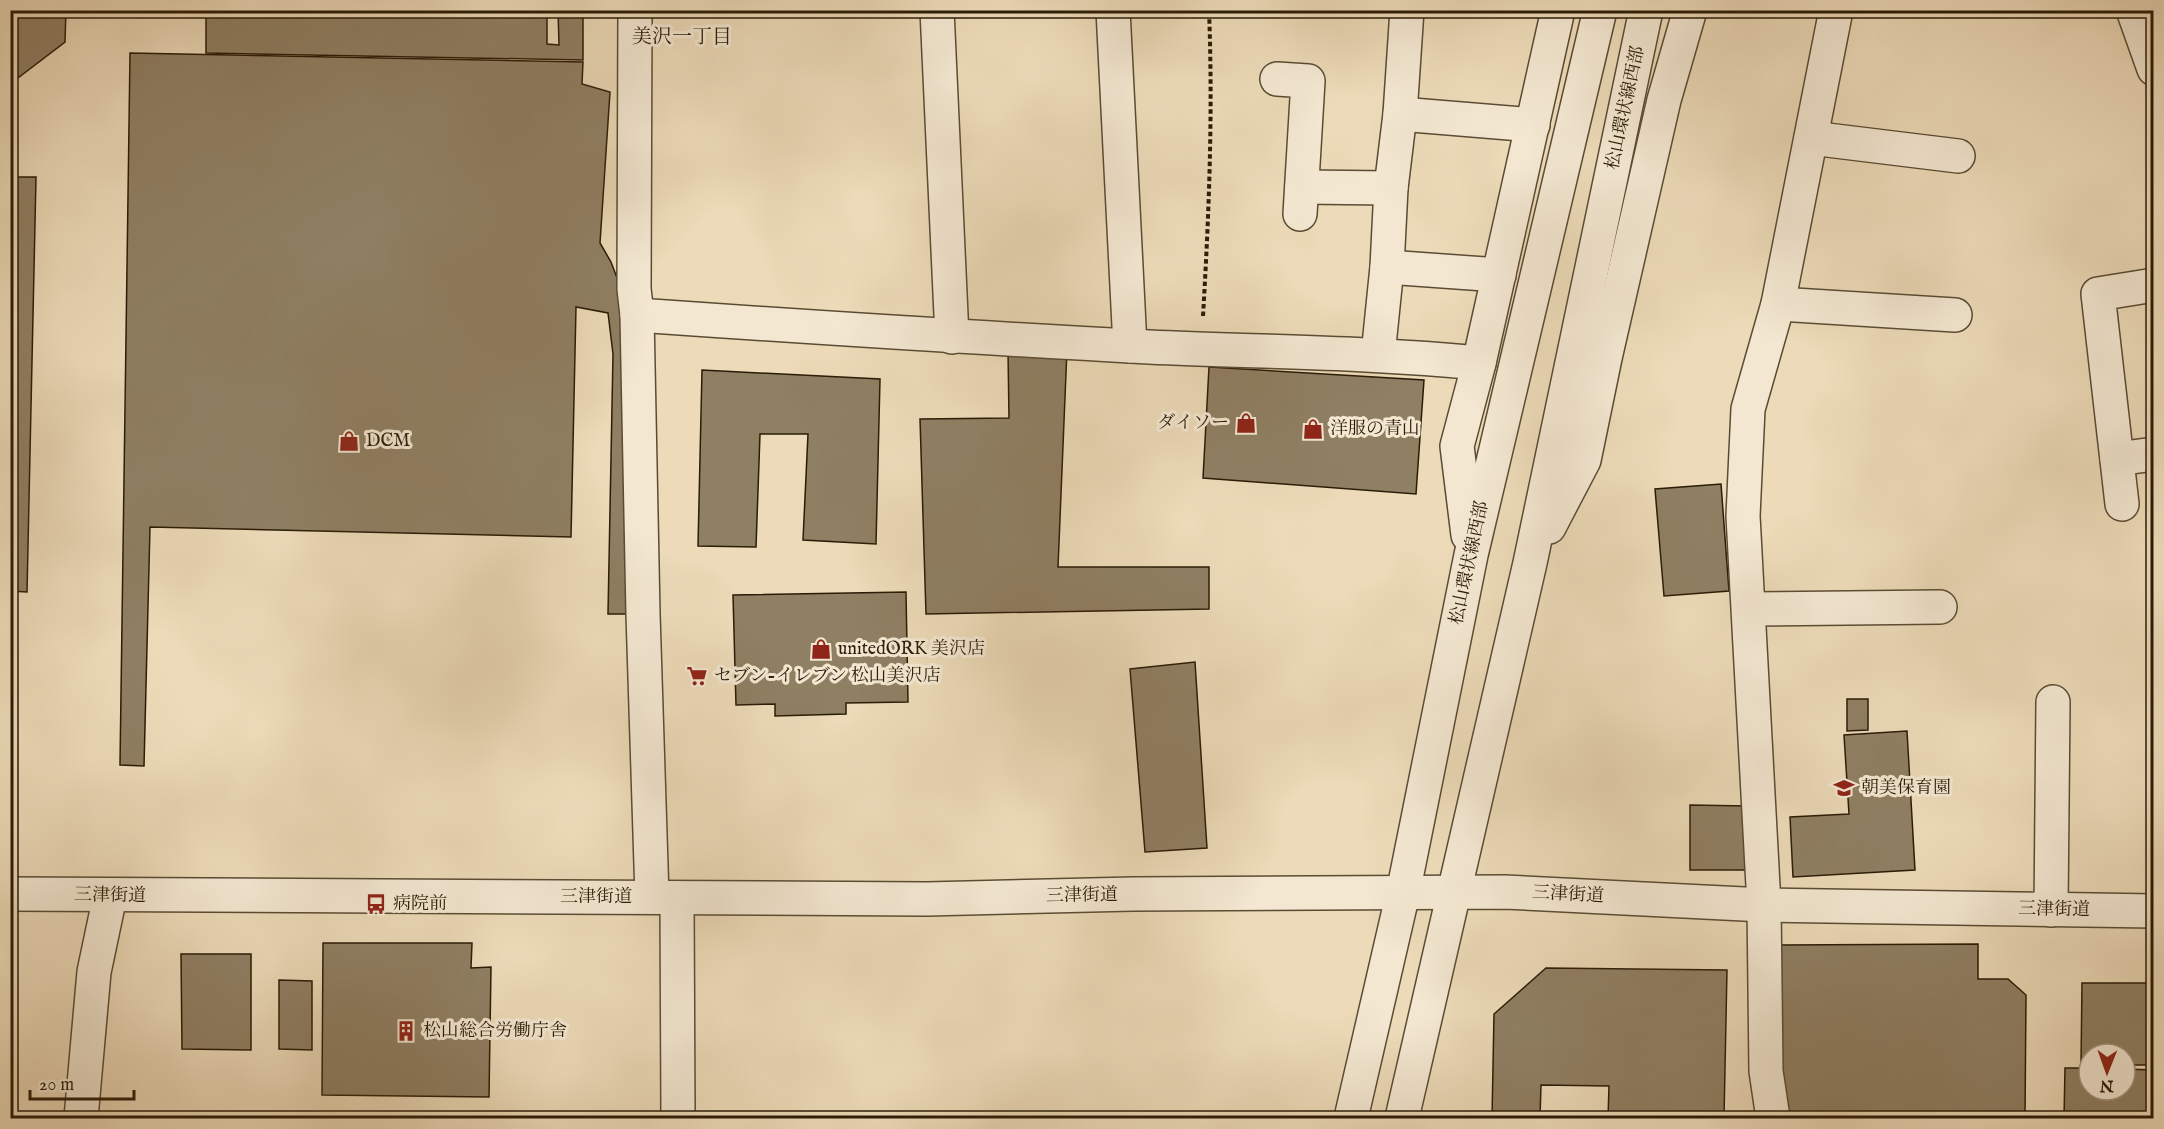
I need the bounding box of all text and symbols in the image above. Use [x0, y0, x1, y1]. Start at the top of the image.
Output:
district label: 美沢一丁目 [632, 25, 732, 50]
street label: 松山環状線西部 [1602, 44, 1650, 172]
shop icon: ダイソー [1234, 411, 1258, 435]
place label: ダイソー [1157, 412, 1229, 435]
shop icon: 洋服の青山 [1301, 417, 1325, 441]
place label: 洋服の青山 [1330, 418, 1420, 441]
shop icon: DCM [337, 429, 361, 453]
place label: DCM [366, 430, 410, 453]
street label: 松山環状線西部 [1446, 499, 1494, 627]
shop icon: unitedORK 美沢店 [809, 637, 833, 661]
place label: unitedORK 美沢店 [838, 638, 985, 661]
supermarket icon: セブン-イレブン 松山美沢店 [685, 664, 709, 688]
place label: セブン-イレブン 松山美沢店 [714, 665, 941, 688]
school or university icon: 朝美保育園 [1832, 776, 1856, 800]
place label: 朝美保育園 [1861, 777, 1951, 800]
street label: 三津街道 [1531, 882, 1605, 908]
street label: 三津街道 [74, 884, 146, 908]
street label: 三津街道 [1046, 884, 1118, 908]
street label: 三津街道 [560, 886, 632, 909]
bus stop icon: 病院前 [364, 892, 388, 916]
place label: 病院前 [393, 893, 447, 916]
street label: 三津街道 [2018, 898, 2090, 922]
building icon: 松山総合労働庁舎 [394, 1019, 418, 1043]
place label: 松山総合労働庁舎 [423, 1020, 567, 1043]
north arrow [2077, 1042, 2137, 1102]
scale bar [30, 1063, 134, 1101]
text: 20 m [39, 1074, 74, 1097]
text: N [2100, 1075, 2115, 1095]

